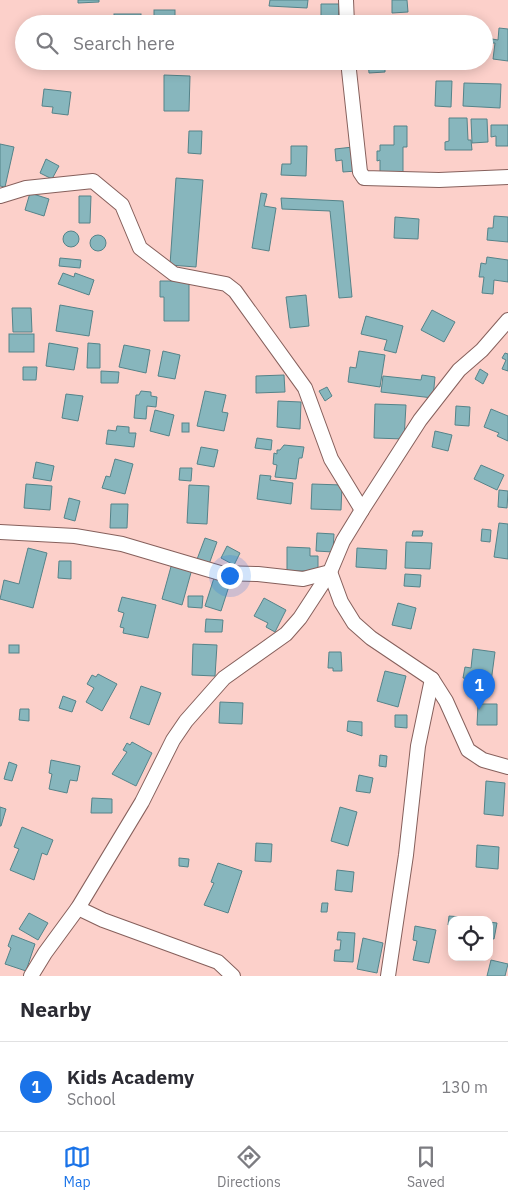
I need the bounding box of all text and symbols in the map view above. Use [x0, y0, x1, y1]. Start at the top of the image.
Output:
search box [15, 15, 493, 70]
icon: search [33, 29, 61, 57]
text: Search here [73, 31, 175, 55]
your location [217, 563, 243, 589]
pin: 1 [463, 669, 495, 710]
map controls [448, 916, 493, 961]
button: locate [448, 916, 493, 961]
text: Nearby [20, 995, 91, 1023]
text: Kids Academy [67, 1065, 194, 1089]
text: 1 [31, 1077, 41, 1097]
text: 130 m [441, 1077, 488, 1097]
text: School [67, 1089, 116, 1109]
tab: Map [63, 1143, 91, 1191]
tab: Directions [217, 1143, 281, 1191]
tab: Saved [407, 1143, 445, 1191]

